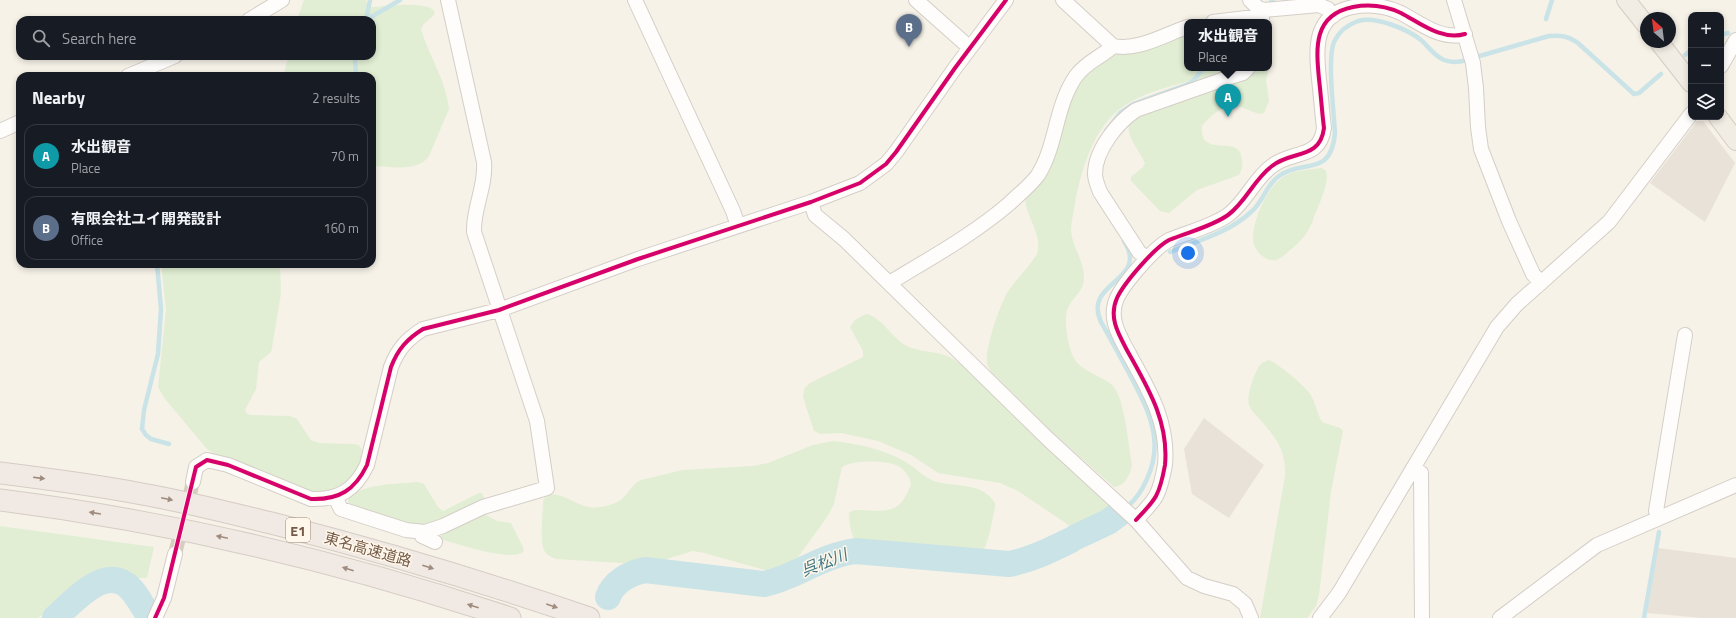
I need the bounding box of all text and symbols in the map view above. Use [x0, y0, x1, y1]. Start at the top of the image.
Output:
north arrow [1640, 12, 1676, 48]
map controls [1688, 12, 1724, 120]
button: + [1688, 12, 1724, 48]
pin: B [896, 14, 922, 47]
search box [16, 16, 376, 60]
popup [1184, 19, 1272, 71]
text: 水出観音 [1198, 24, 1258, 47]
icon: search [30, 27, 52, 49]
text: Search here [62, 27, 136, 50]
text: Place [1198, 47, 1227, 67]
button: − [1688, 48, 1724, 84]
pin: A [1215, 84, 1241, 117]
button: layers [1688, 84, 1724, 120]
text: Nearby [32, 85, 85, 111]
text: 2 results [312, 88, 360, 108]
text: 水出観音 [71, 135, 131, 158]
text: A [42, 146, 50, 166]
text: 70 m [331, 146, 359, 166]
text: Place [71, 158, 100, 178]
text: 有限会社ユイ開発設計 [71, 207, 221, 230]
text: B [42, 218, 50, 238]
text: 160 m [323, 218, 359, 238]
text: Office [71, 230, 103, 250]
your location [1178, 243, 1198, 263]
one-way arrow [33, 475, 45, 481]
one-way arrow [161, 497, 173, 503]
one-way arrow [88, 510, 101, 516]
road number: E1 [286, 518, 310, 542]
street label: 東名高速道路 [322, 526, 414, 572]
one-way arrow [216, 534, 228, 540]
water label: 呉松川 [797, 541, 853, 582]
one-way arrow [423, 564, 435, 570]
one-way arrow [342, 566, 354, 572]
one-way arrow [467, 603, 479, 609]
one-way arrow [547, 603, 559, 609]

